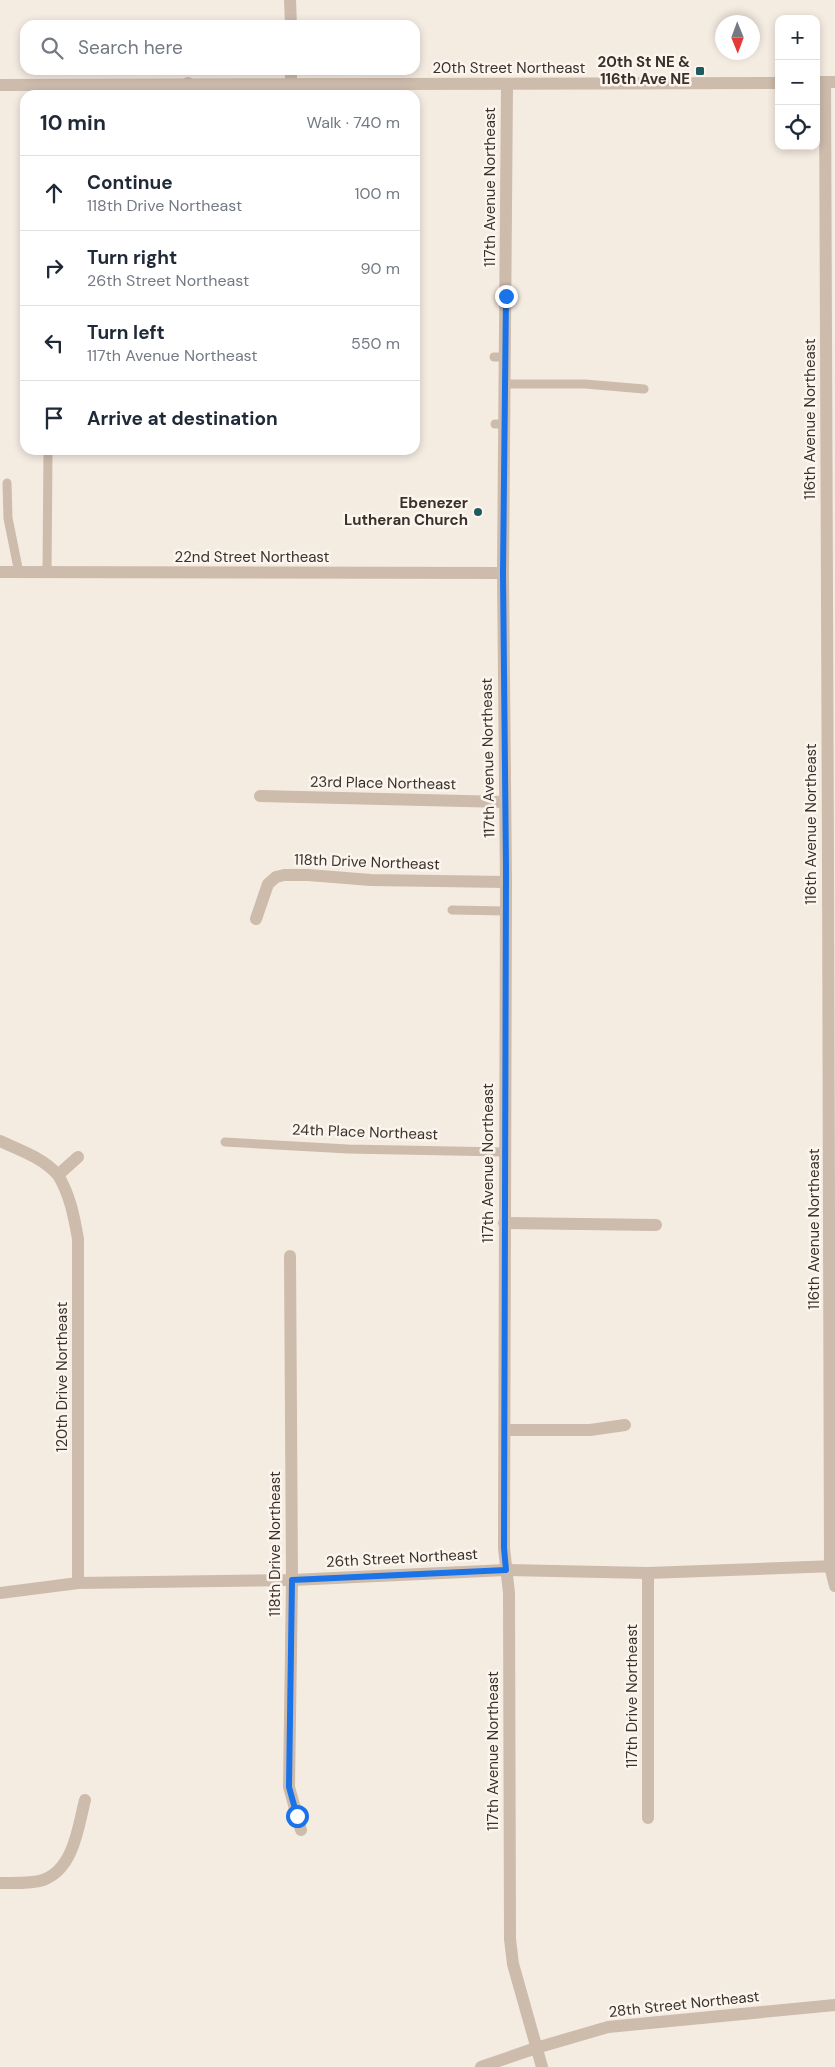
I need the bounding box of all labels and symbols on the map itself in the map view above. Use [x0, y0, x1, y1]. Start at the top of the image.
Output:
north arrow [715, 15, 760, 60]
place label: 20th St NE & 116th Ave NE [598, 52, 690, 89]
street label: 20th Street Northeast [433, 58, 586, 78]
marker: 20th St NE & 116th Ave NE [694, 65, 706, 77]
street label: 117th Avenue Northeast [480, 107, 500, 267]
route end [495, 285, 518, 308]
street label: 116th Avenue Northeast [800, 338, 820, 500]
place label: Ebenezer Lutheran Church [344, 493, 468, 530]
marker: Ebenezer Lutheran Church [472, 506, 484, 518]
street label: 22nd Street Northeast [175, 547, 330, 567]
street label: 117th Avenue Northeast [477, 678, 499, 838]
street label: 116th Avenue Northeast [801, 743, 821, 905]
street label: 23rd Place Northeast [310, 772, 457, 794]
street label: 118th Drive Northeast [294, 849, 440, 875]
street label: 117th Avenue Northeast [478, 1083, 498, 1243]
street label: 24th Place Northeast [292, 1119, 439, 1145]
street label: 116th Avenue Northeast [804, 1148, 824, 1310]
street label: 120th Drive Northeast [52, 1302, 72, 1452]
street label: 118th Drive Northeast [265, 1471, 285, 1617]
street label: 26th Street Northeast [326, 1544, 479, 1572]
street label: 117th Drive Northeast [622, 1624, 642, 1768]
street label: 117th Avenue Northeast [483, 1671, 503, 1831]
route start [286, 1805, 309, 1828]
street label: 28th Street Northeast [608, 1986, 761, 2022]

